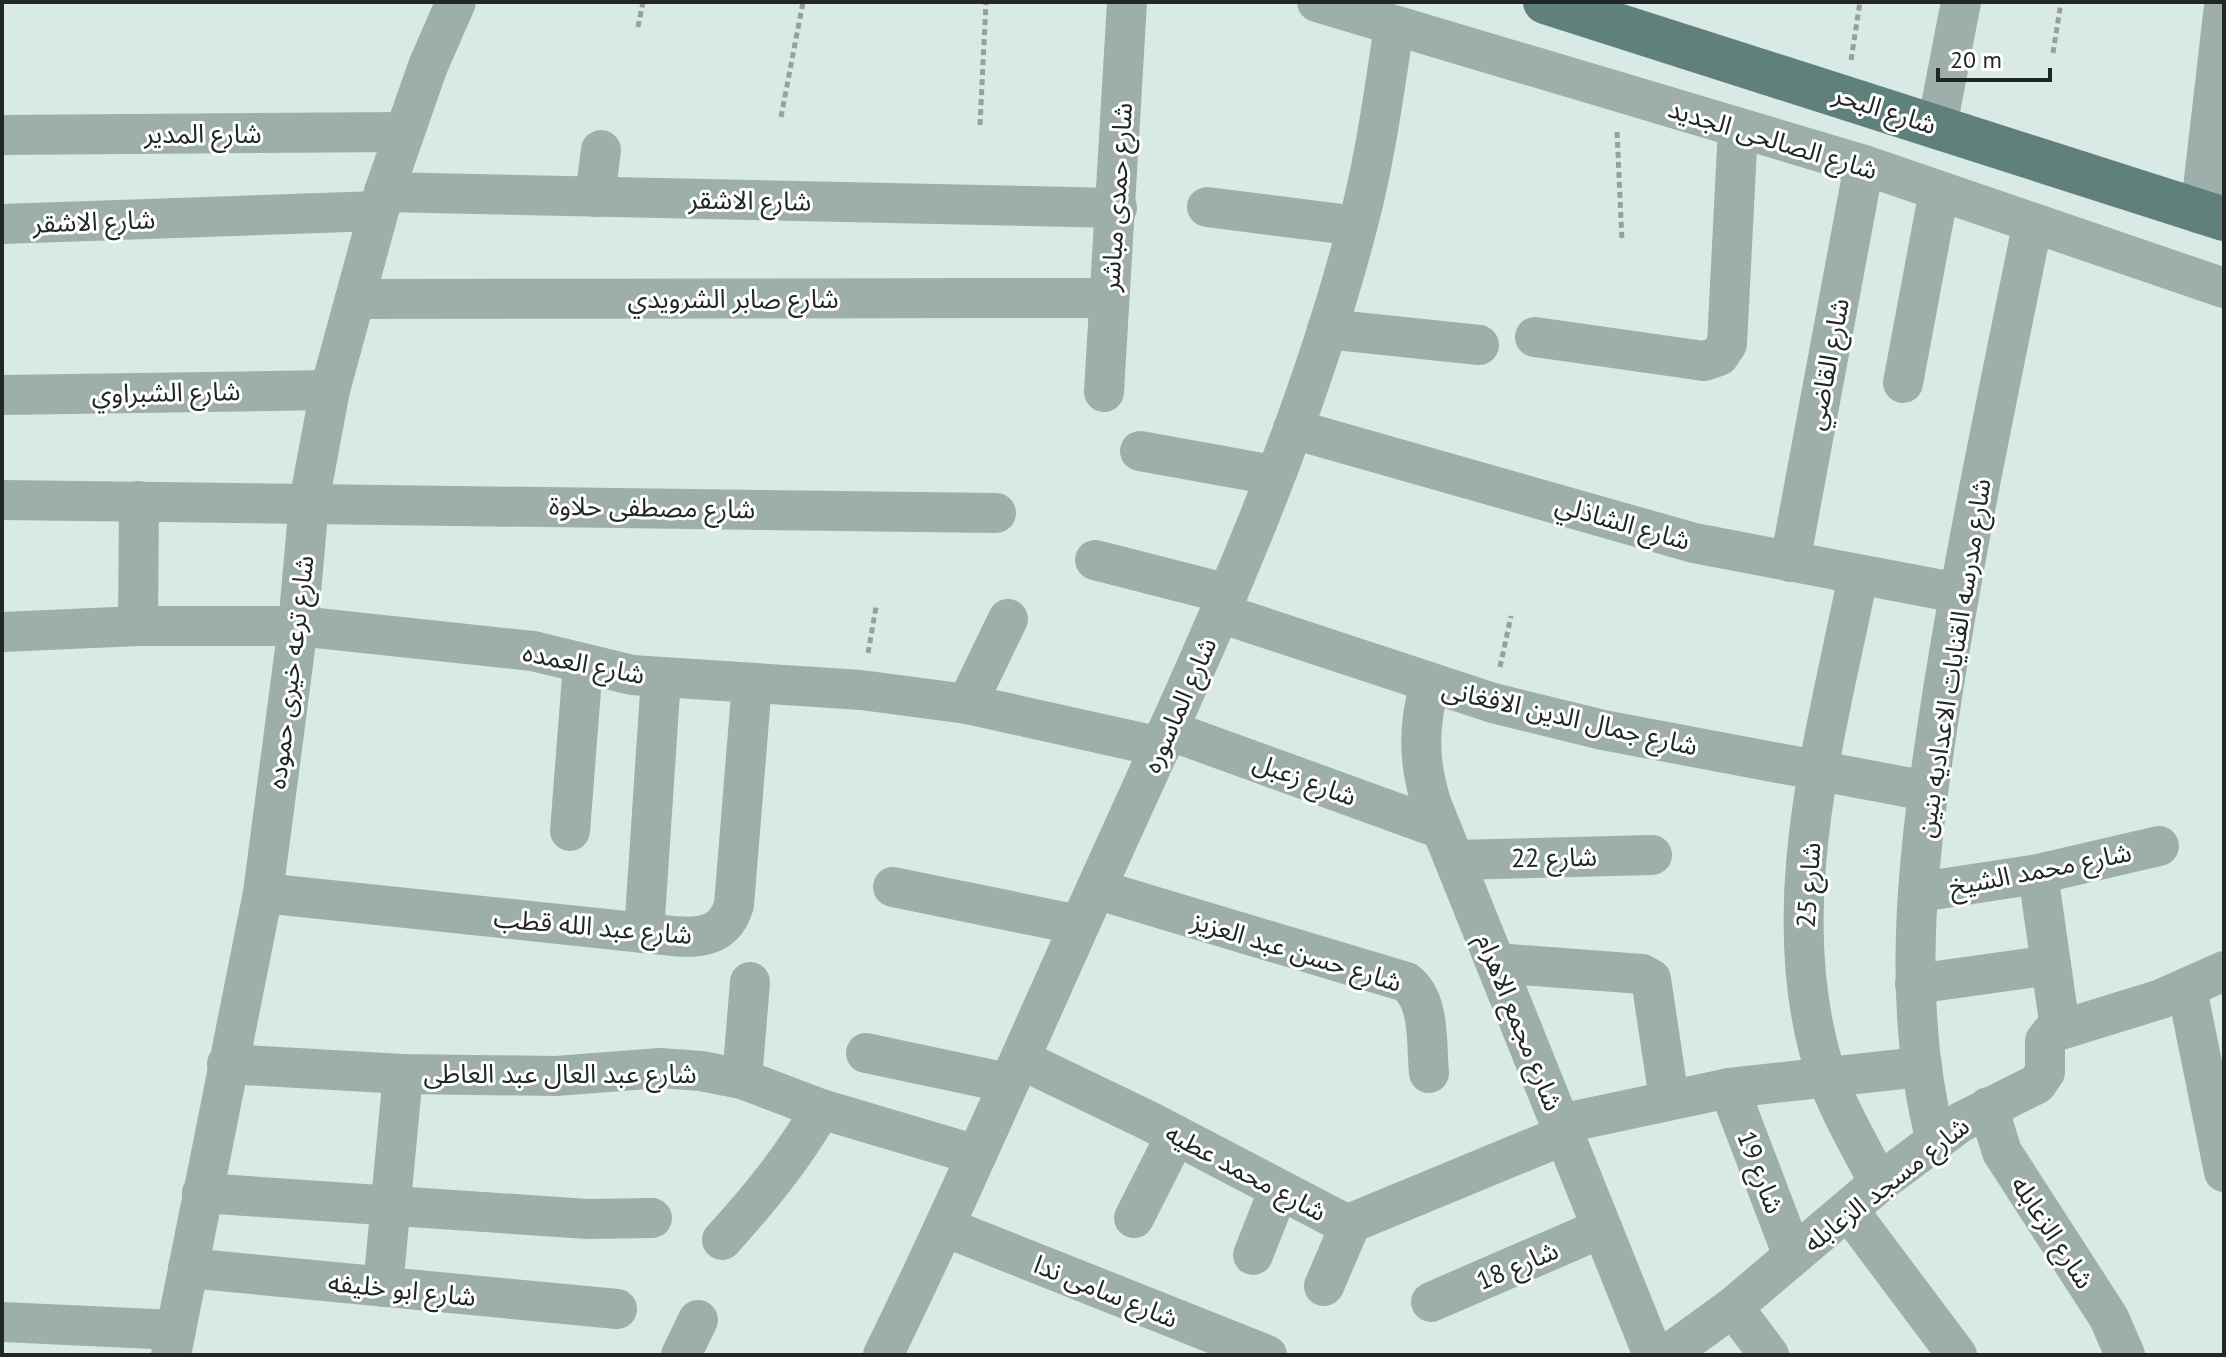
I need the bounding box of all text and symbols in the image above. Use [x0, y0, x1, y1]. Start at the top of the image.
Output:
scale bar [1938, 32, 2050, 82]
text: 20 m [1950, 44, 2002, 75]
street label: شارع البحر [1827, 77, 1941, 144]
street label: شارع الصالحى الجديد [1663, 91, 1882, 189]
street label: شارع حمدى مباشر [1093, 101, 1142, 294]
street label: شارع المدير [143, 117, 262, 153]
street label: شارع الاشقر [687, 182, 812, 221]
street label: شارع الاشقر [31, 202, 156, 243]
street label: شارع صابر الشرويدي [627, 282, 839, 319]
street label: شارع القاضي [1798, 295, 1860, 434]
street label: شارع الشبراوي [91, 374, 241, 414]
street label: شارع مدرسه القنايات الاعداديه بنين [1908, 476, 2001, 840]
street label: شارع الشاذلي [1551, 487, 1694, 561]
street label: شارع مصطفى حلاوة [548, 489, 755, 528]
street label: شارع ترعه خيرى حموده [259, 553, 324, 791]
street label: شارع الماسوره [1134, 632, 1226, 779]
street label: شارع العمده [520, 635, 648, 694]
street label: شارع جمال الدين الافغانى [1438, 672, 1701, 765]
street label: شارع زعبل [1248, 745, 1361, 816]
street label: شارع محمد الشيخ [1946, 835, 2135, 907]
street label: شارع 22 [1511, 840, 1597, 877]
street label: شارع 25 [1789, 841, 1830, 929]
street label: شارع عبد الله قطب [492, 901, 694, 954]
street label: شارع حسن عبد العزيز [1186, 903, 1406, 1001]
street label: شارع مجمع الاهرام [1466, 929, 1571, 1117]
street label: شارع عبد العال عبد العاطى [423, 1057, 697, 1093]
street label: شارع مسجد الزعابله [1796, 1109, 1977, 1261]
street label: شارع محمد عطيه [1158, 1116, 1332, 1231]
street label: شارع 19 [1727, 1126, 1792, 1219]
street label: شارع الزعابله [2002, 1169, 2102, 1296]
street label: شارع 18 [1471, 1233, 1564, 1300]
street label: شارع سامى ندا [1028, 1247, 1183, 1338]
street label: شارع ابو خليفه [326, 1265, 477, 1316]

